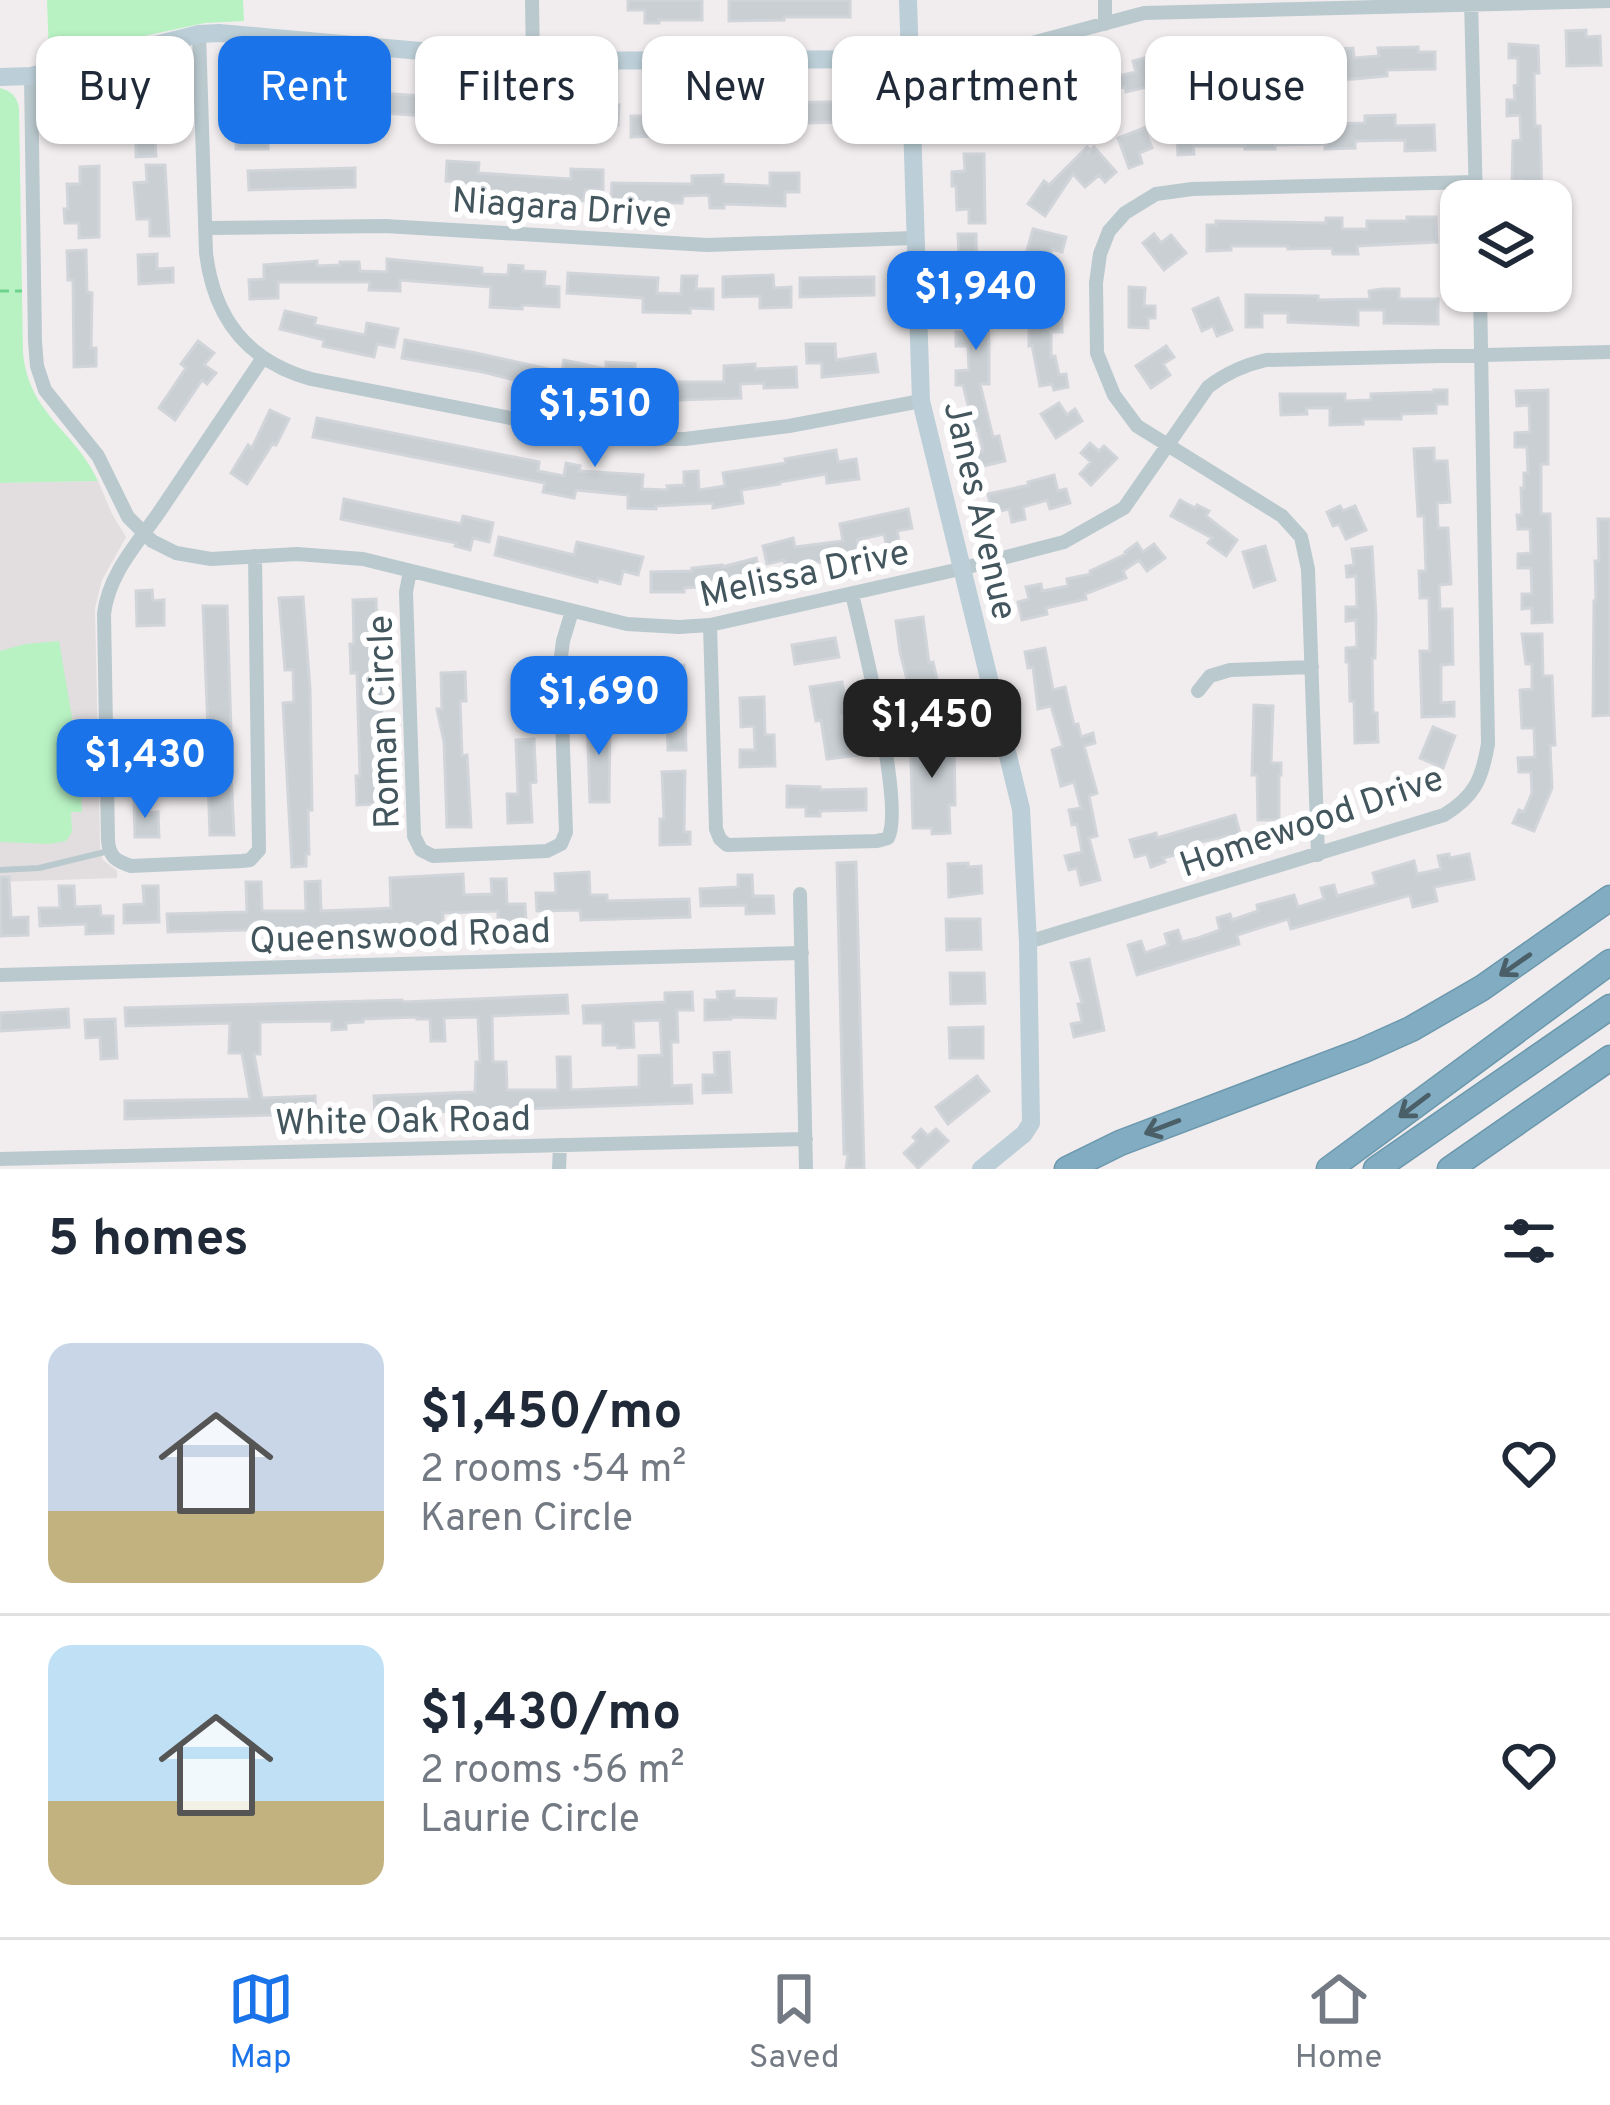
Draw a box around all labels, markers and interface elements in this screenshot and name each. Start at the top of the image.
chip: Buy [36,36,194,144]
chip: Rent [218,36,391,144]
chip: Filters [415,36,618,144]
chip: New [642,36,808,144]
chip: Apartment [832,36,1121,144]
chip: House [1145,36,1347,144]
street label: Niagara Drive [450,179,673,241]
map controls [1440,180,1572,312]
button: layers [1440,180,1572,312]
pin: $1,940 [878,251,1074,353]
text: $1,940 [914,265,1038,314]
pin: $1,510 [497,368,693,470]
text: $1,510 [538,382,652,431]
street label: Janes Avenue [931,397,1026,625]
street label: Melissa Drive [696,531,914,621]
street label: Roman Circle [359,614,413,830]
pin: $1,690 [501,656,697,758]
text: $1,690 [537,670,661,719]
pin: $1,450 [834,679,1030,781]
text: $1,450 [870,693,994,742]
pin: $1,430 [47,719,243,821]
text: $1,430 [84,733,206,782]
street label: Homewood Drive [1174,757,1450,890]
street label: Queenswood Road [249,910,552,966]
one-way arrow [1498,952,1532,977]
one-way arrow [1398,1092,1431,1118]
street label: White Oak Road [275,1098,532,1148]
one-way arrow [1144,1118,1181,1140]
icon: filters [1496,1208,1562,1274]
text: 5 homes [48,1209,249,1274]
text: $1,450/mo [420,1382,682,1447]
icon: home [144,1391,288,1535]
icon: heart [1496,1430,1562,1496]
text: 2 rooms · 54 m² [420,1447,686,1496]
text: Karen Circle [420,1496,633,1545]
text: $1,430/mo [420,1683,681,1748]
icon: home [144,1693,288,1837]
icon: heart [1496,1732,1562,1798]
text: 2 rooms · 56 m² [420,1748,685,1797]
text: Laurie Circle [420,1797,640,1846]
tab: Map [228,1966,294,2080]
tab: Saved [749,1966,840,2080]
tab: Home [1295,1966,1382,2080]

